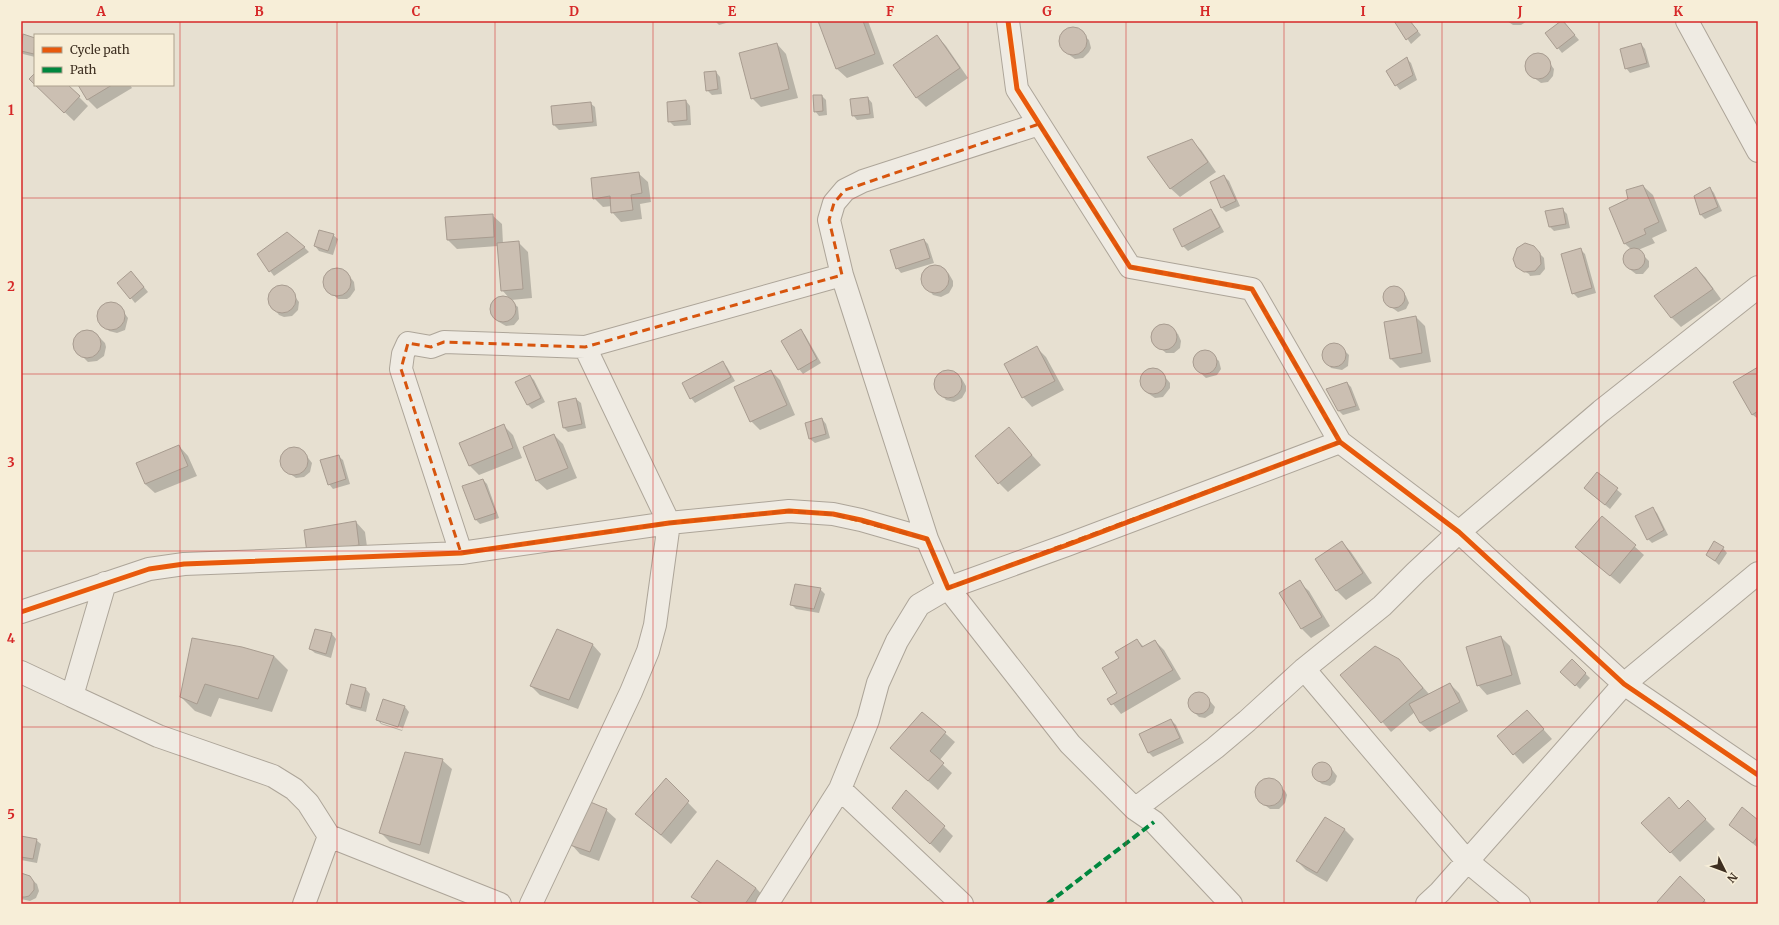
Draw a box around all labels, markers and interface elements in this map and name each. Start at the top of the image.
text: A [95,3,106,20]
text: B [254,3,264,20]
text: C [412,3,421,20]
text: D [569,3,579,20]
text: E [728,3,737,20]
text: F [886,3,894,20]
text: G [1042,3,1052,20]
text: H [1200,3,1211,20]
text: I [1360,3,1366,20]
text: J [1516,3,1523,20]
text: K [1673,3,1683,20]
legend [34,34,174,86]
text: Cycle path [70,42,130,57]
text: Path [70,62,96,77]
text: 1 [8,102,14,119]
text: 2 [7,278,15,295]
text: 3 [7,454,15,471]
text: 4 [7,630,16,647]
text: 5 [7,806,15,823]
north arrow [1705,851,1745,891]
text: N [1724,870,1741,886]

